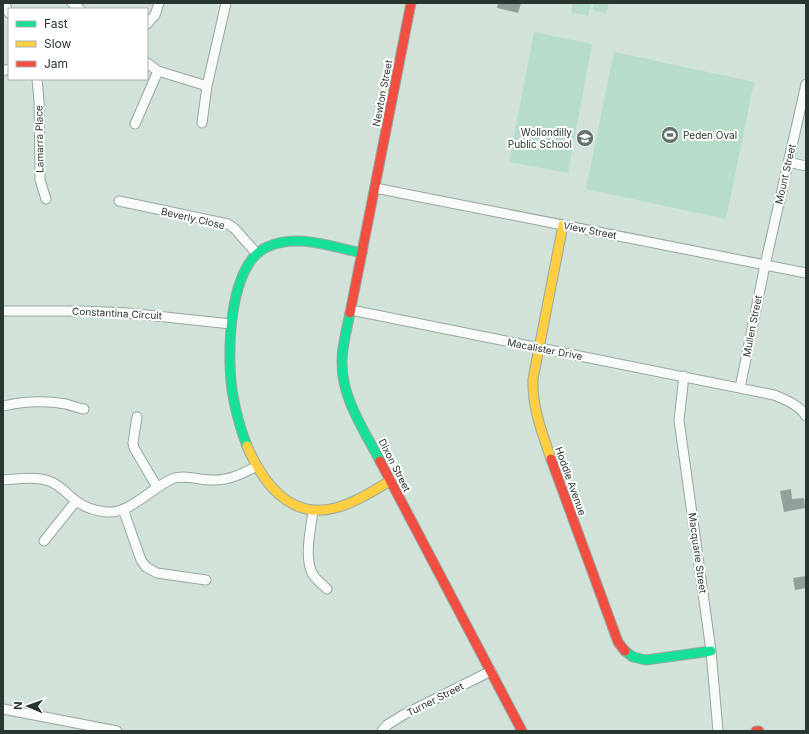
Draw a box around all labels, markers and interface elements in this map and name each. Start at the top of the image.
legend [8,8,148,80]
text: Fast [44,16,68,31]
text: Slow [44,36,72,51]
text: Jam [44,56,68,71]
street label: Newton Street [370,58,394,127]
street label: Lamarra Place [32,105,46,173]
sports icon: Peden Oval [660,125,680,145]
place label: Wollondilly Public School [508,126,572,150]
school or university icon: Wollondilly Public School [575,128,595,148]
place label: Peden Oval [683,129,737,141]
street label: Mount Street [772,142,798,205]
street label: Beverly Close [160,205,226,231]
street label: View Street [562,219,618,241]
street label: Mullen Street [740,293,764,358]
street label: Constantina Circuit [72,305,163,321]
street label: Macalister Drive [506,336,584,362]
street label: Dixon Street [377,437,414,494]
street label: Hoddle Avenue [553,445,589,517]
street label: Macquarie Street [686,512,710,595]
street label: Turner Street [405,679,466,718]
north arrow [8,686,48,726]
text: N [11,701,25,710]

